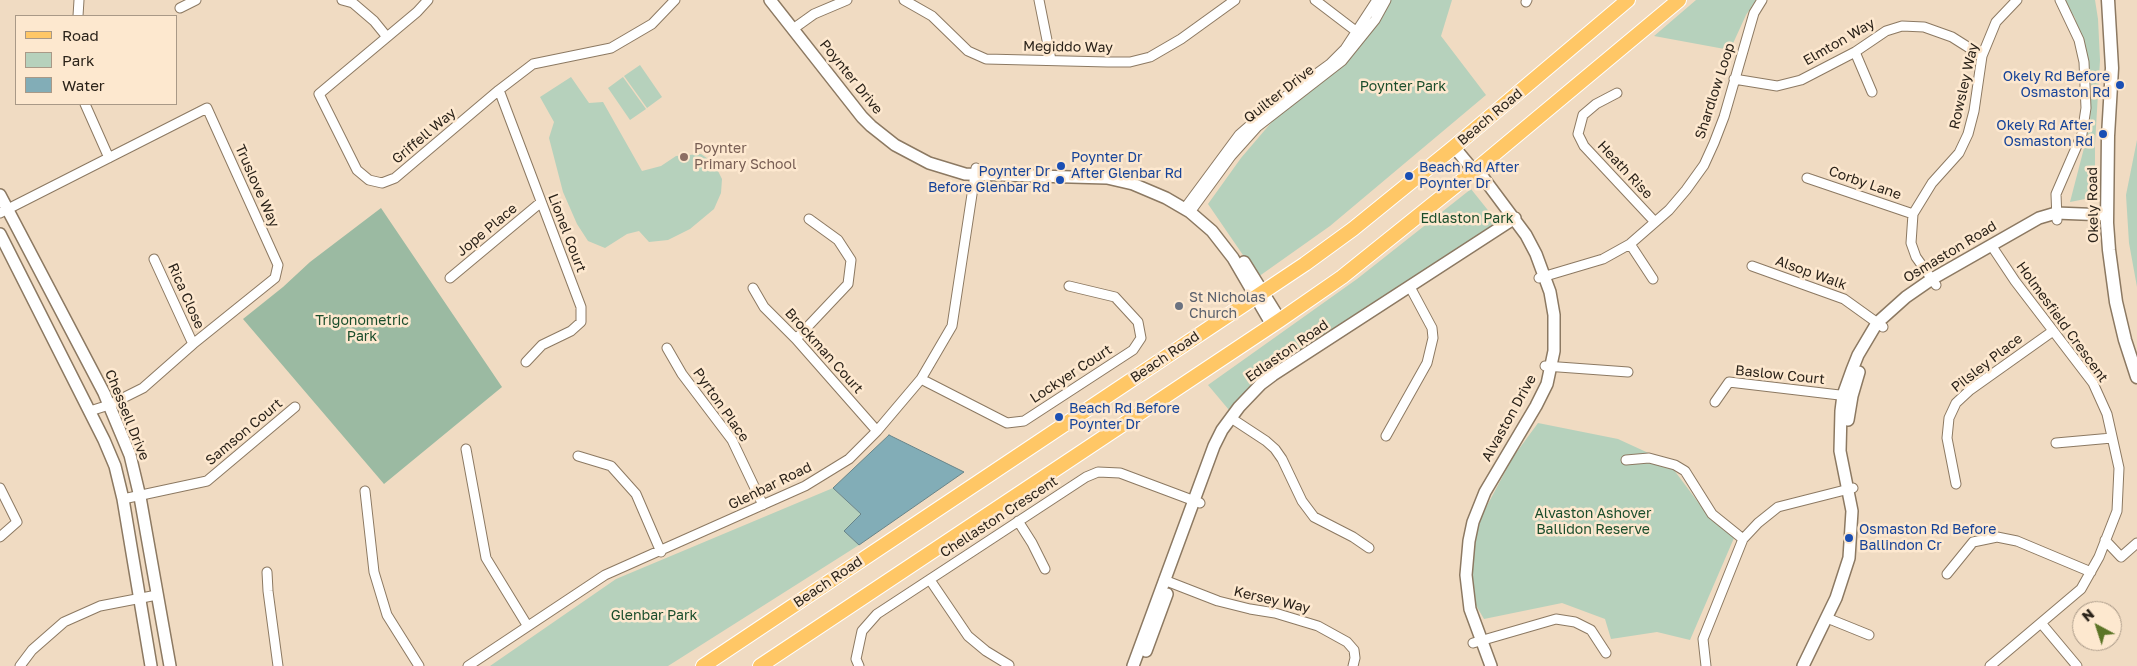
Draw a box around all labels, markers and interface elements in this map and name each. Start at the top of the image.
legend [15,15,178,105]
street label: Elmton Way [1800,15,1878,69]
text: Road [62,26,99,44]
street label: Poynter Drive [816,36,886,118]
street label: Megiddo Way [1023,38,1113,56]
street label: Shardlow Loop [1692,41,1738,141]
street label: Rowsley Way [1946,41,1982,131]
text: Park [62,51,94,69]
street label: Quilter Drive [1241,61,1317,127]
place label: Okely Rd Before Osmaston Rd [2003,69,2110,102]
text: Water [62,76,105,94]
park label: Poynter Park [1360,79,1446,95]
marker: Okely Rd Before Osmaston Rd [2114,79,2126,91]
street label: Beach Road [1454,85,1526,149]
street label: Griffell Way [389,104,459,168]
place label: Okely Rd After Osmaston Rd [1996,118,2093,150]
marker: Okely Rd After Osmaston Rd [2097,128,2109,140]
street label: Heath Rise [1594,138,1656,202]
place label: Poynter Primary School [694,141,796,174]
street label: Truslove Way [231,142,283,230]
place label: Poynter Dr After Glenbar Rd [1071,150,1182,182]
marker: Poynter Primary School [678,151,690,163]
marker: Poynter Dr After Glenbar Rd [1055,160,1067,172]
place label: Beach Rd After Poynter Dr [1419,160,1519,192]
street label: Corby Lane [1826,163,1904,203]
place label: Poynter Dr Before Glenbar Rd [928,164,1050,196]
street label: Okely Road [2084,167,2102,243]
marker: Beach Rd After Poynter Dr [1403,170,1415,182]
marker: Poynter Dr Before Glenbar Rd [1054,174,1066,186]
street label: Lionel Court [544,191,590,275]
street label: Jope Place [453,200,521,260]
park label: Edlaston Park [1420,211,1514,227]
street label: Osmaston Road [1900,218,2000,286]
street label: Alsop Walk [1773,252,1849,294]
street label: Holmesfield Crescent [2013,258,2111,386]
street label: Rica Close [164,261,208,331]
place label: St Nicholas Church [1189,290,1266,322]
marker: St Nicholas Church [1173,300,1185,312]
street label: Brockman Court [781,305,867,397]
park label: Trigonometric Park [315,313,409,346]
street label: Edlaston Road [1242,316,1332,386]
street label: Beach Road [1127,328,1203,386]
street label: Pilsley Place [1948,330,2026,396]
street label: Lockyer Court [1027,341,1115,407]
street label: Baslow Court [1734,362,1826,388]
street label: Pyrton Place [689,365,753,445]
street label: Chessell Drive [101,367,153,463]
street label: Alvaston Drive [1478,372,1540,464]
street label: Samson Court [202,395,286,469]
place label: Beach Rd Before Poynter Dr [1069,401,1180,434]
marker: Beach Rd Before Poynter Dr [1053,411,1065,423]
street label: Glenbar Road [726,459,814,513]
street label: Chellaston Crescent [937,473,1061,561]
park label: Alvaston Ashover Ballidon Reserve [1535,506,1651,538]
place label: Osmaston Rd Before Ballindon Cr [1859,522,1996,554]
marker: Osmaston Rd Before Ballindon Cr [1843,532,1855,544]
street label: Beach Road [790,553,866,611]
street label: Kersey Way [1232,583,1312,617]
north arrow [2072,601,2122,651]
text: N [2078,605,2097,625]
park label: Glenbar Park [611,608,697,624]

